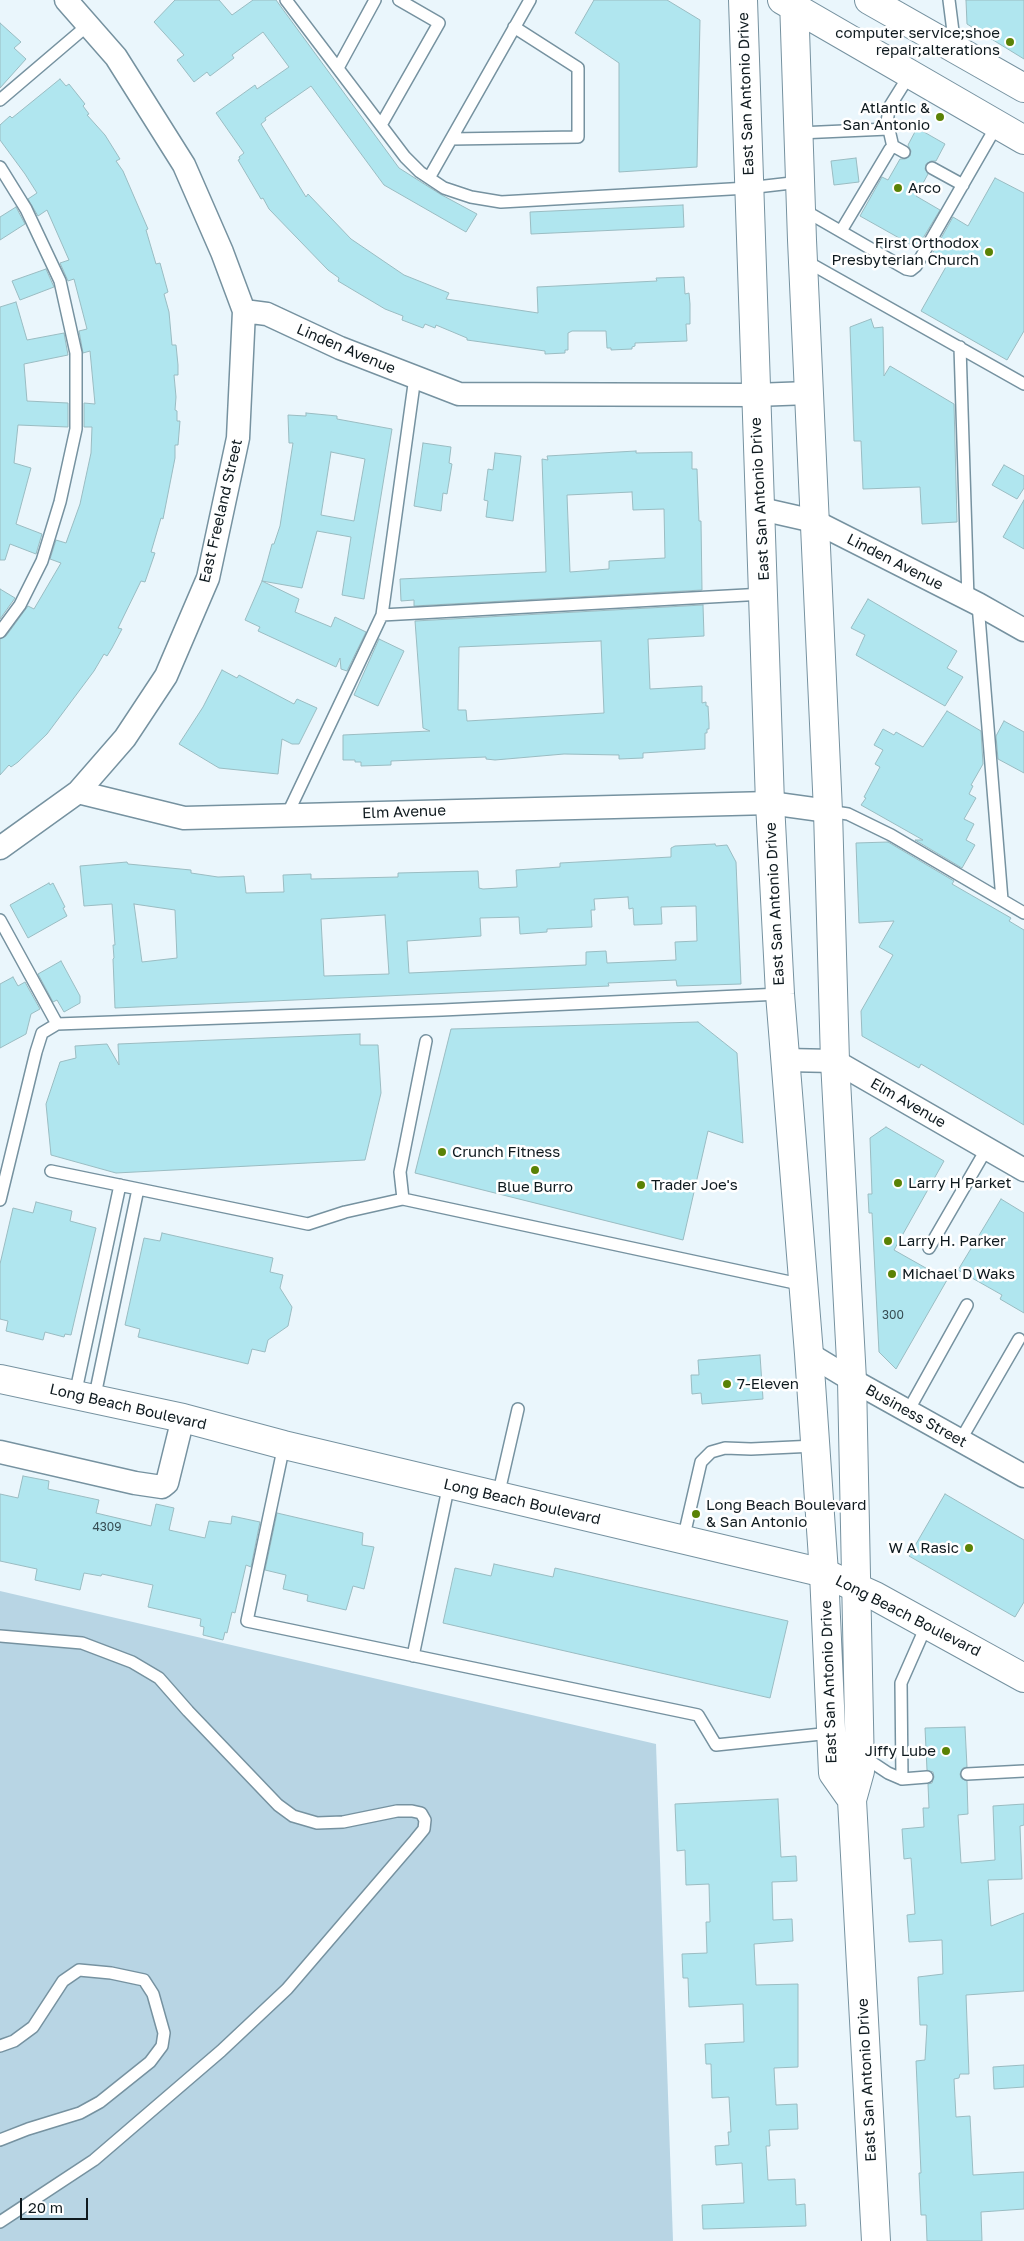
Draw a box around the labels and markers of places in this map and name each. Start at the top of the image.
place label: computer service;shoe repair;alterations [835,24,1000,59]
marker: computer service;shoe repair;alterations [1004,36,1016,48]
place label: Atlantic & San Antonio [843,99,930,134]
marker: Atlantic & San Antonio [934,111,946,123]
place label: Arco [908,179,941,197]
marker: Arco [892,182,904,194]
place label: First Orthodox Presbyterian Church [831,234,979,269]
marker: First Orthodox Presbyterian Church [983,246,995,258]
place label: Crunch Fitness [452,1143,560,1161]
marker: Crunch Fitness [436,1146,448,1158]
marker: Blue Burro [529,1164,541,1176]
place label: Larry H Parket [908,1174,1011,1192]
place label: Trader Joe's [651,1176,738,1194]
marker: Larry H Parket [892,1177,904,1189]
place label: Blue Burro [497,1178,573,1196]
marker: Trader Joe's [635,1179,647,1191]
place label: Larry H. Parker [898,1232,1006,1250]
marker: Larry H. Parker [882,1235,894,1247]
place label: Michael D Waks [902,1265,1015,1283]
marker: Michael D Waks [886,1268,898,1280]
place label: 7-Eleven [737,1375,799,1393]
marker: 7-Eleven [721,1378,733,1390]
place label: Long Beach Boulevard & San Antonio [706,1496,866,1531]
marker: Long Beach Boulevard & San Antonio [690,1508,702,1520]
place label: W A Rasic [888,1539,959,1557]
marker: W A Rasic [963,1542,975,1554]
place label: Jiffy Lube [865,1742,936,1760]
marker: Jiffy Lube [940,1745,952,1757]

